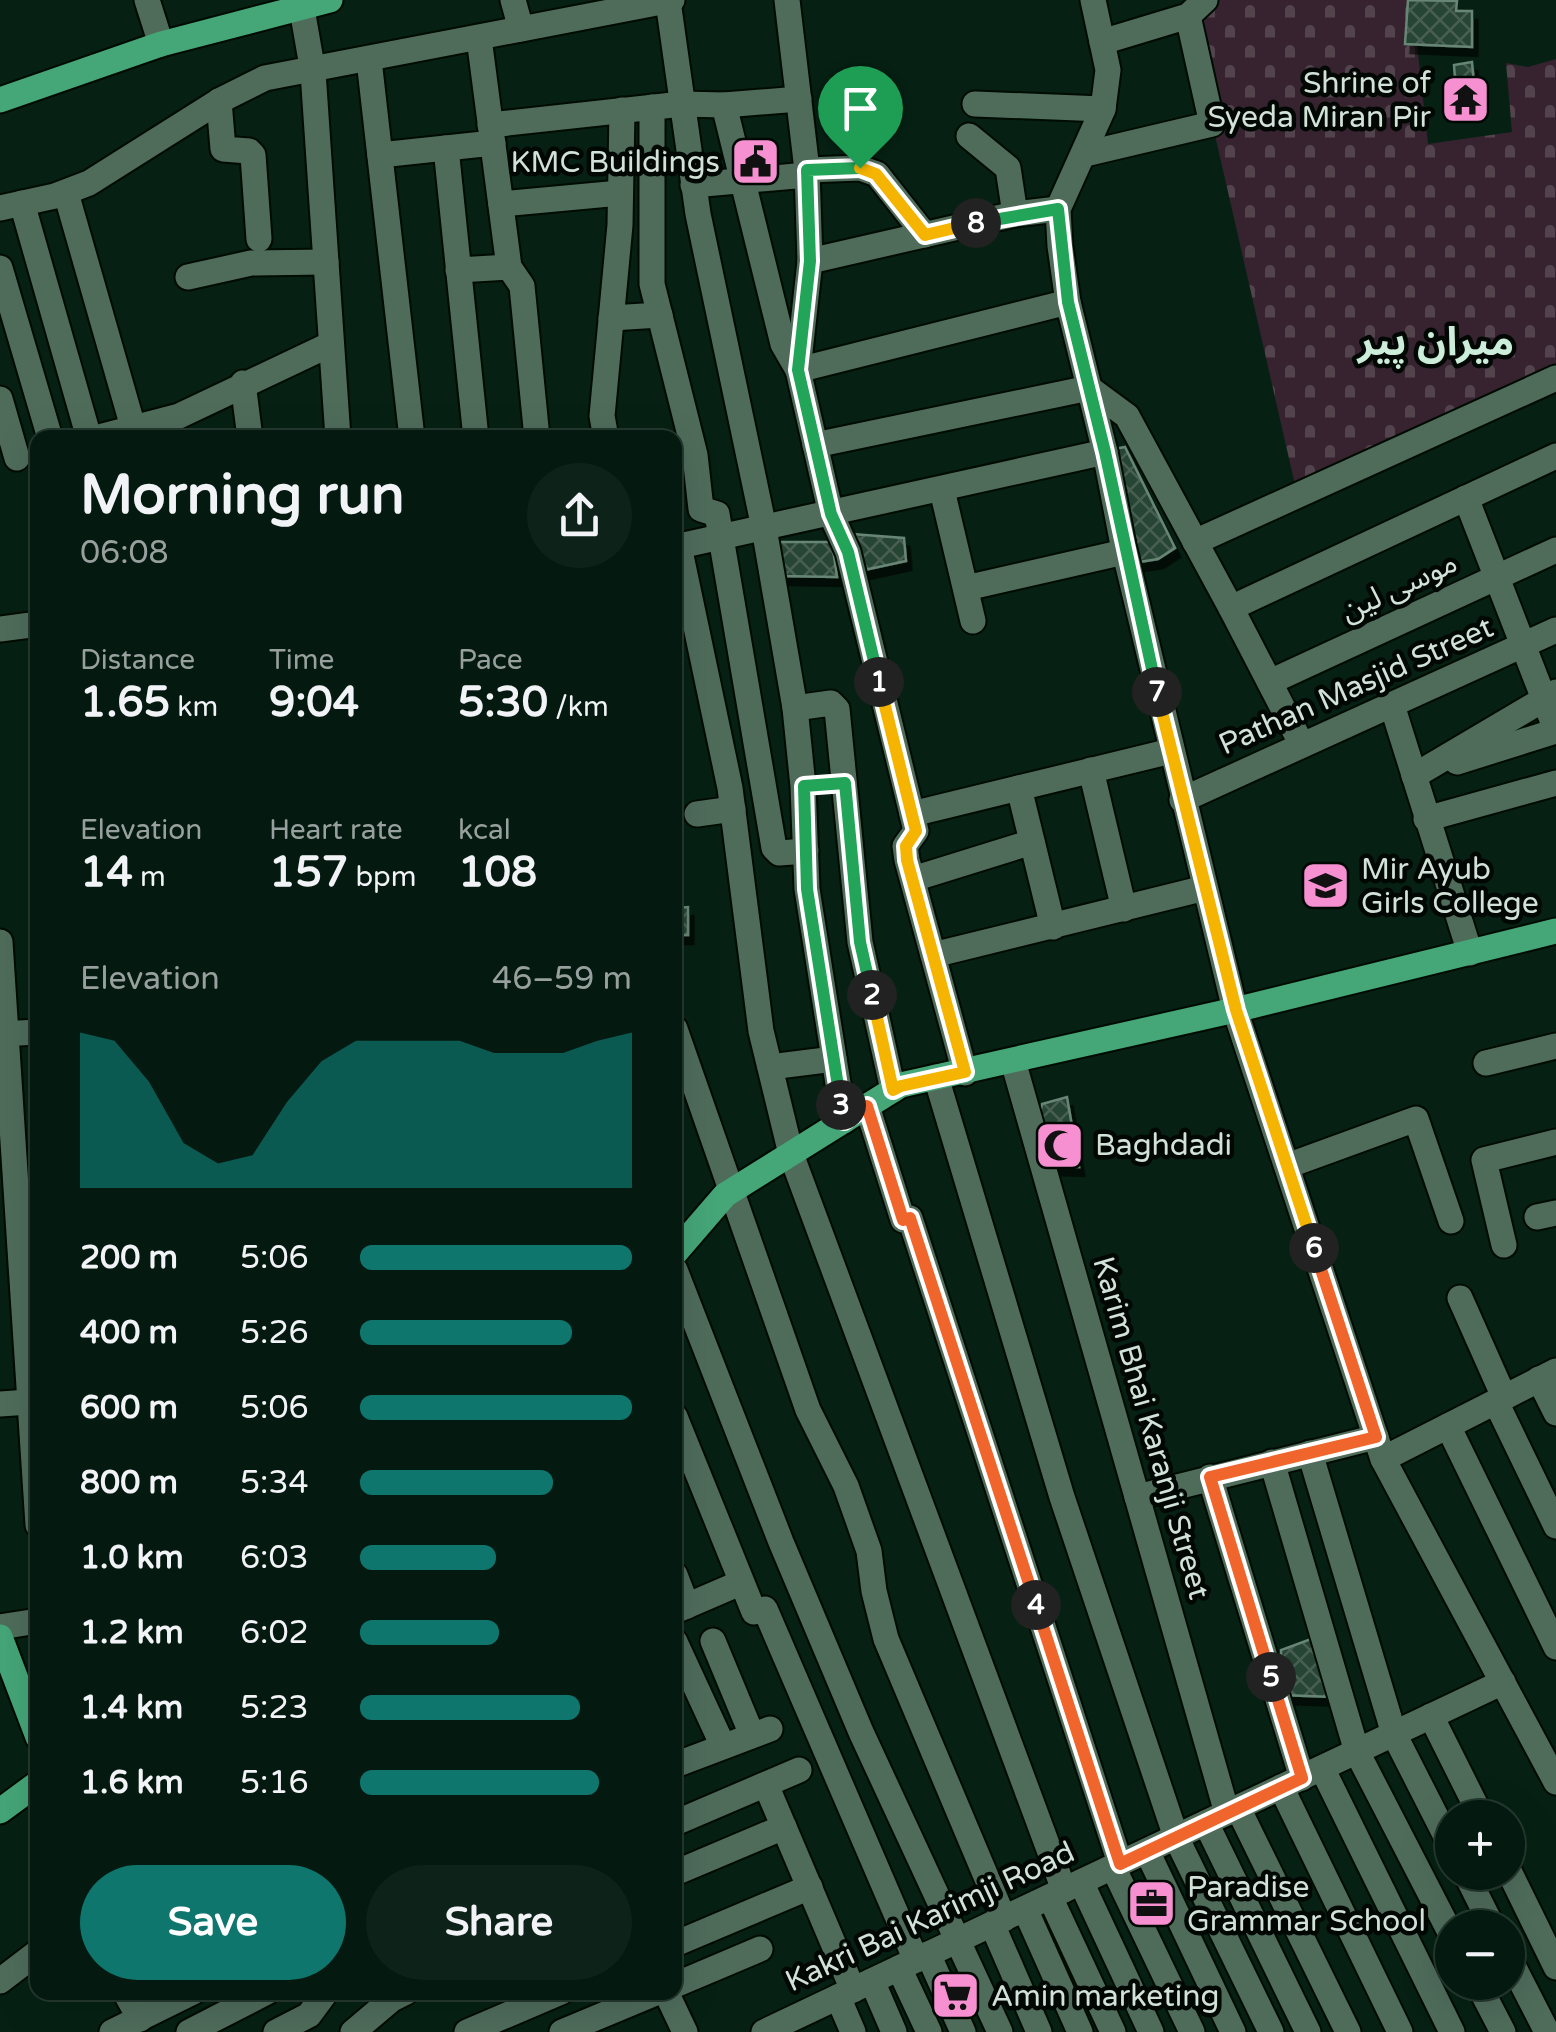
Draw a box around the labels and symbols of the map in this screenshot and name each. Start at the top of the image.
place label: Shrine of Syeda Miran Pir [1208,65,1432,136]
pin [818,66,903,169]
temple icon: Shrine of Syeda Miran Pir [1440,74,1492,126]
public building icon: KMC Buildings [729,136,781,188]
place label: KMC Buildings [510,144,720,181]
pin: 8 [951,198,1001,248]
district label: میران پیر [1356,318,1514,369]
street label: موسی لین [1335,544,1463,630]
street label: Pathan Masjid Street [1213,609,1499,763]
pin: 1 [854,657,904,707]
pin: 7 [1132,667,1182,717]
place label: Mir Ayub Girls College [1361,851,1539,922]
school or university icon: Mir Ayub Girls College [1300,860,1352,912]
pin: 2 [847,970,897,1020]
pin: 3 [816,1080,866,1130]
mosque icon: Baghdadi [1034,1119,1086,1171]
place label: Baghdadi [1095,1127,1232,1164]
pin: 6 [1289,1223,1339,1273]
street label: Karim Bhai Karanji Street [1084,1253,1218,1603]
pin: 4 [1011,1580,1061,1630]
pin: 5 [1246,1652,1296,1702]
street label: Kakri Bai Karimji Road [780,1834,1080,2000]
place label: Paradise Grammar School [1187,1869,1426,1940]
office icon: Paradise Grammar School [1126,1878,1178,1930]
supermarket icon: Amin marketing [930,1970,982,2022]
place label: Amin marketing [991,1978,1219,2015]

